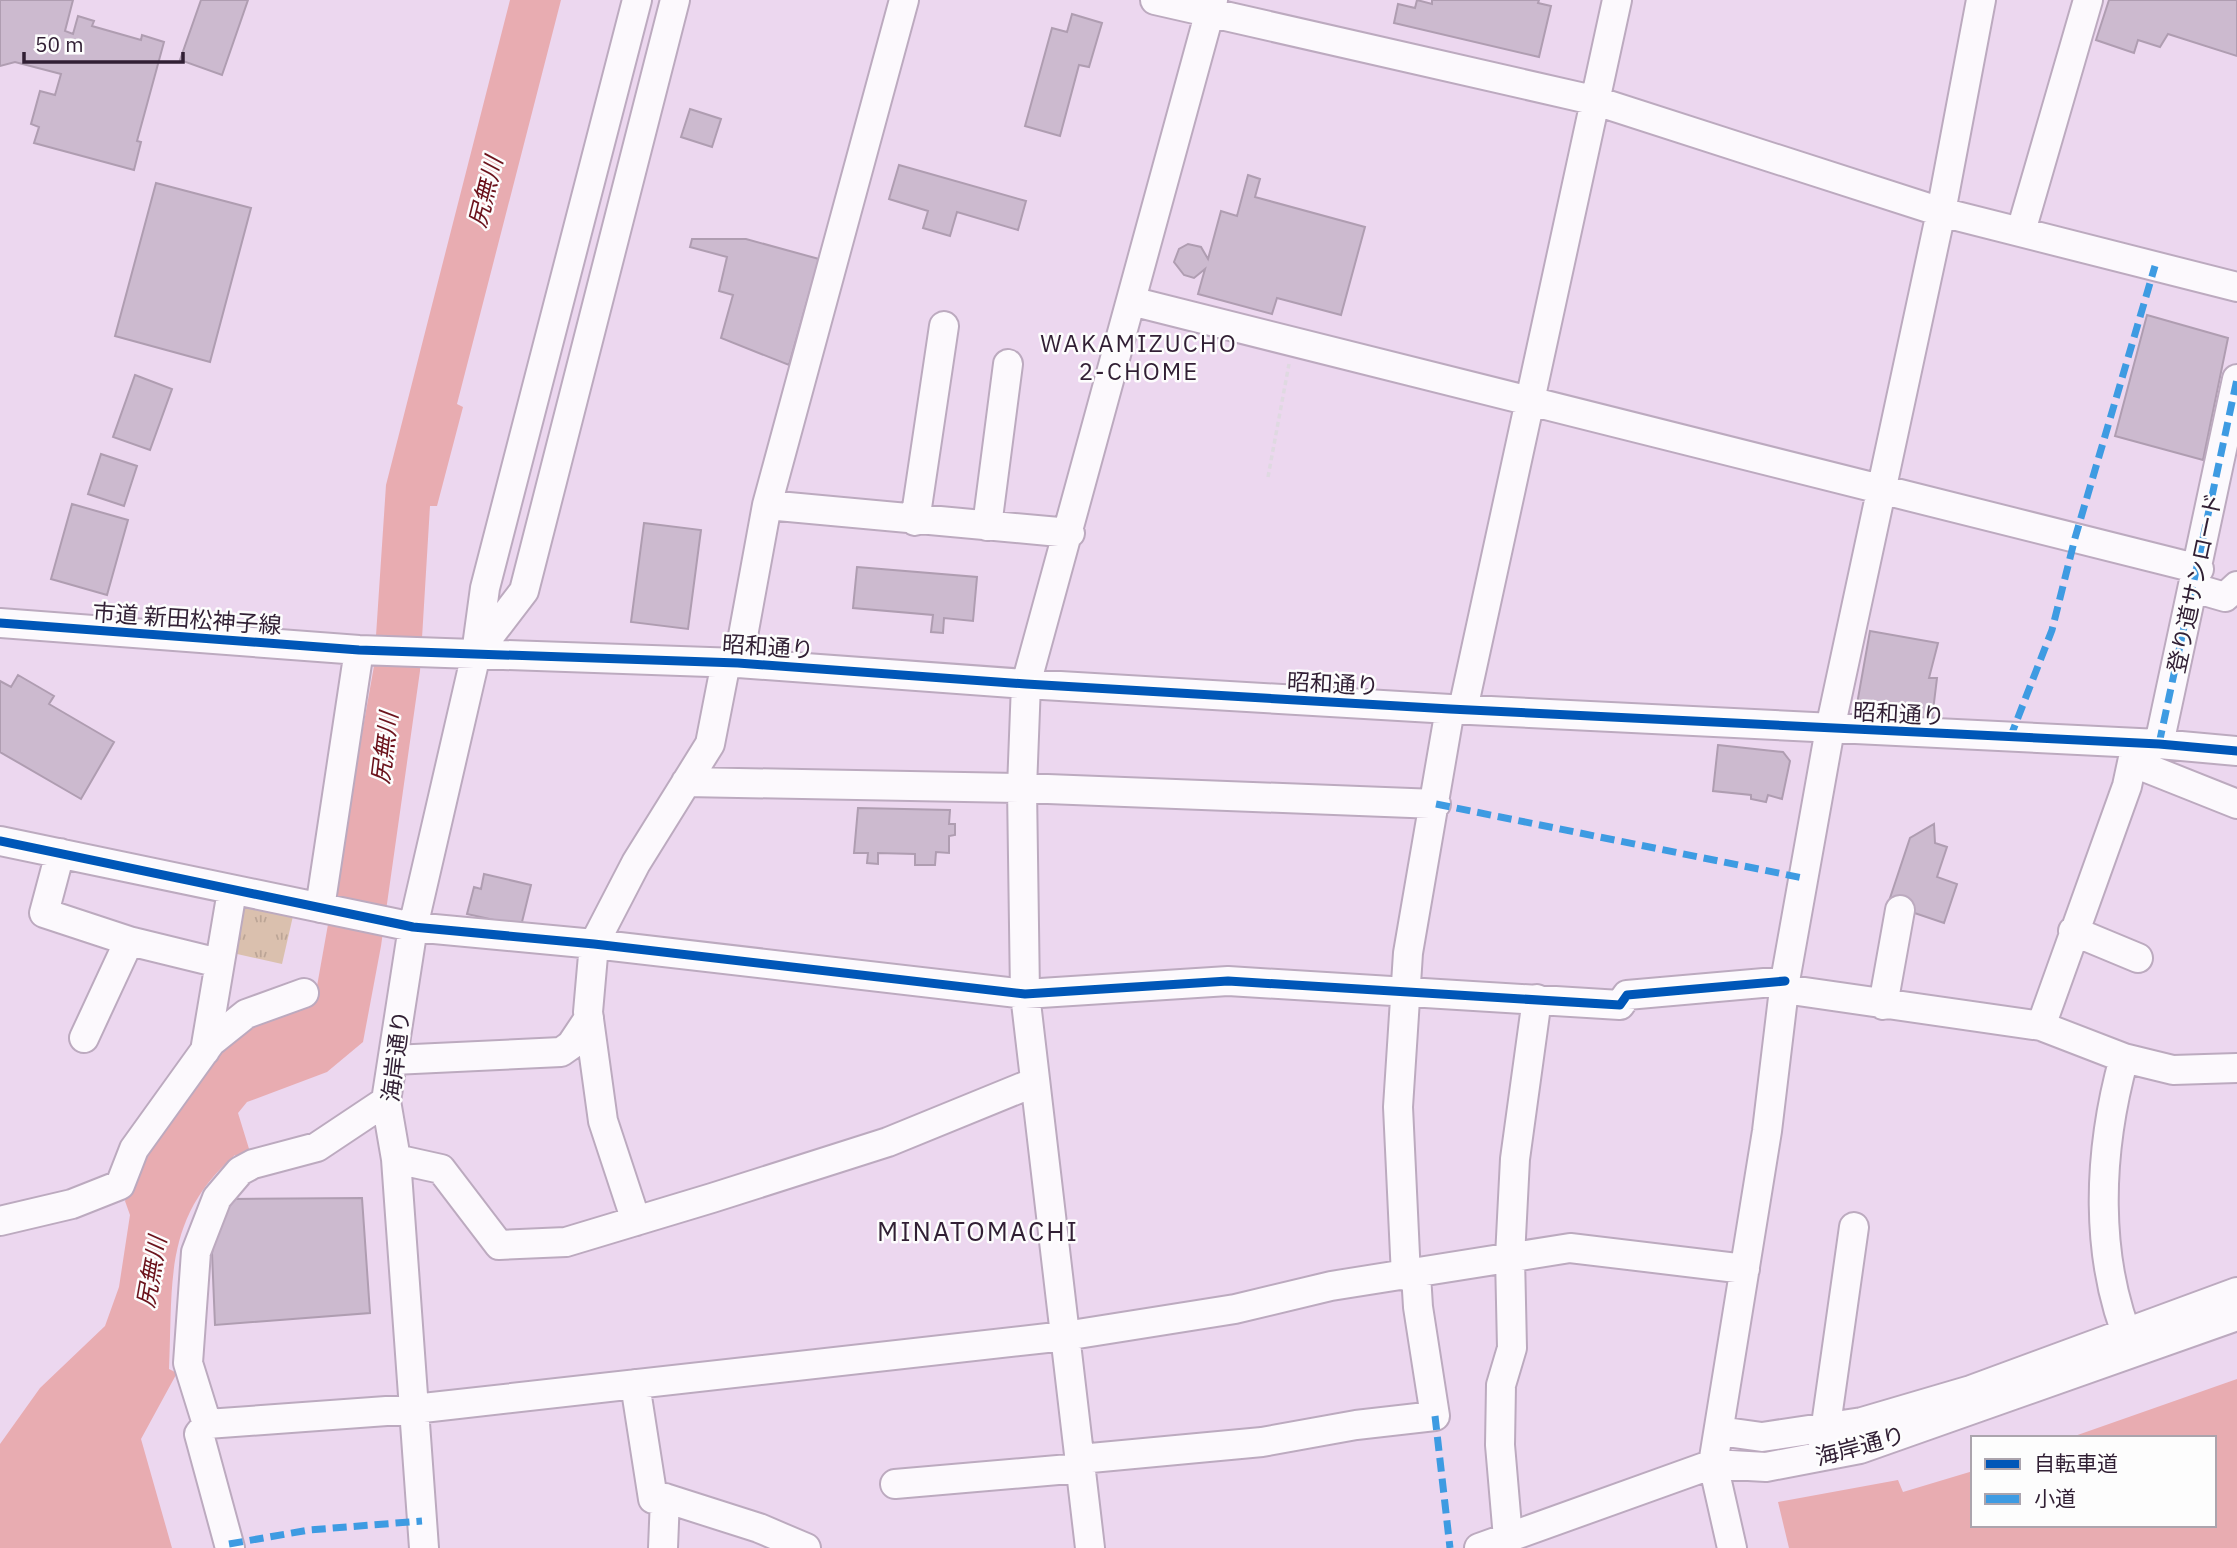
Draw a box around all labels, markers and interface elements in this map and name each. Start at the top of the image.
scale bar [24,21,184,65]
text: 50 m [35,30,84,58]
water label: 尻無川 [461,150,510,231]
district label: WAKAMIZUCHO 2-CHOME [1040,327,1238,387]
street label: 登り道サンロード [2160,490,2228,676]
street label: 市道 新田松神子線 [91,596,283,640]
street label: 昭和通り [721,628,815,664]
street label: 昭和通り [1286,666,1380,700]
street label: 昭和通り [1852,696,1946,730]
water label: 尻無川 [364,707,405,786]
street label: 海岸通り [375,1009,415,1103]
district label: MINATOMACHI [877,1214,1079,1248]
water label: 尻無川 [129,1231,174,1310]
street label: 海岸通り [1812,1419,1908,1471]
legend [1971,1436,2216,1527]
text: 自転車道 [2034,1449,2118,1477]
text: 小道 [2034,1484,2076,1512]

